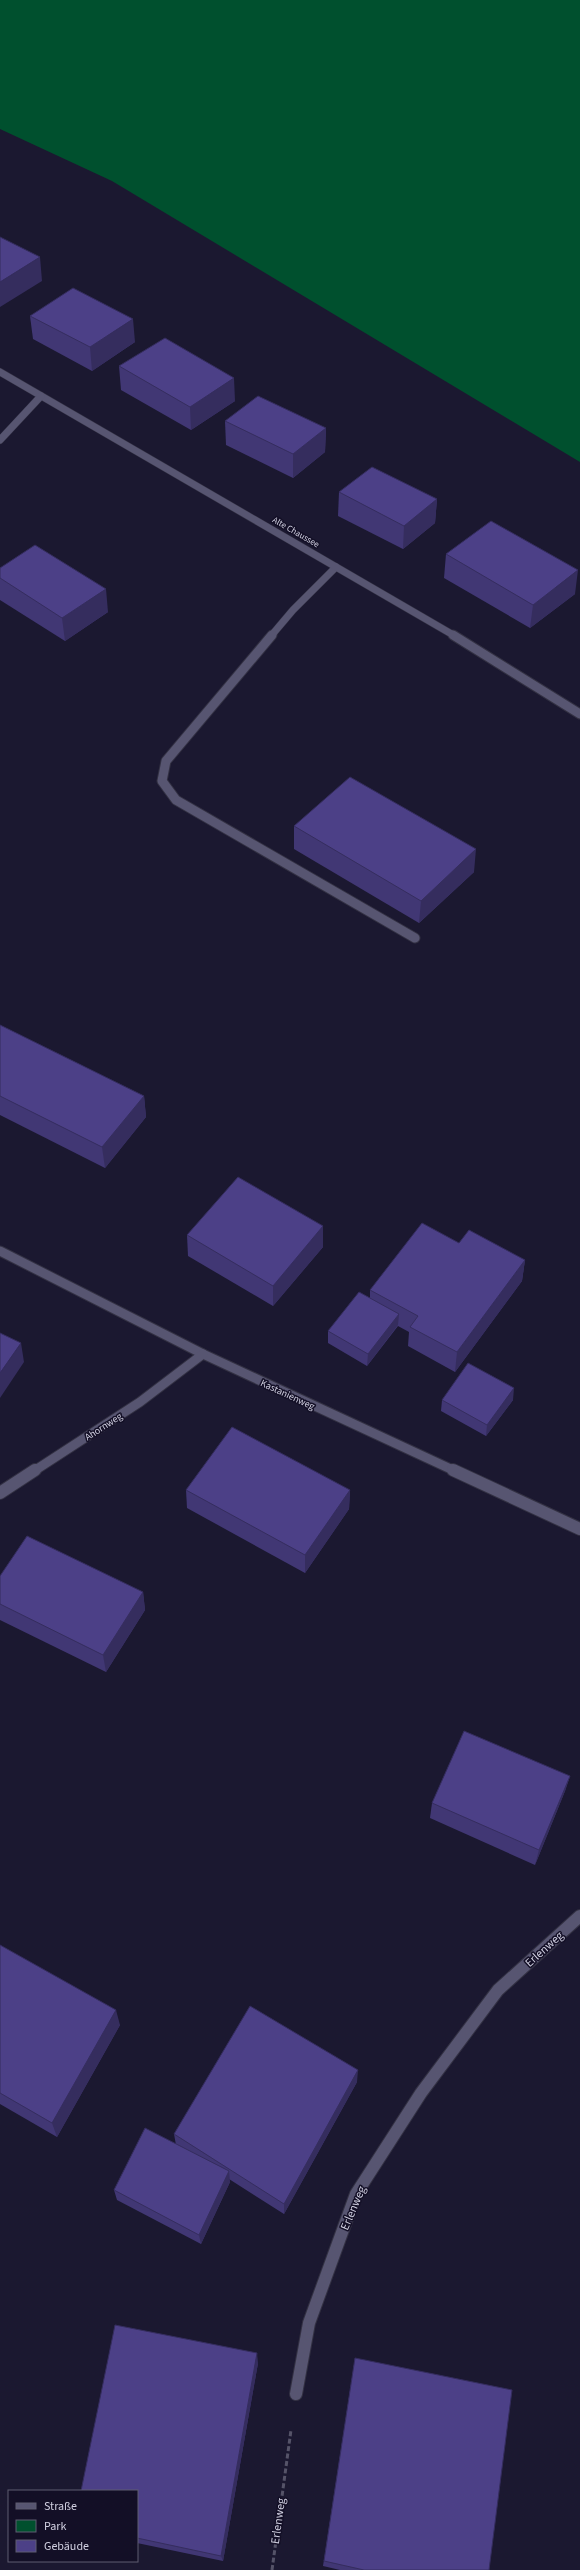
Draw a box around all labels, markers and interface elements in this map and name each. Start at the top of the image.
street label: Alte Chaussee [270,514,322,551]
street label: Kastanienweg [258,1376,317,1414]
street label: Ahornweg [82,1409,125,1444]
street label: Erlenweg [521,1927,567,1971]
street label: Erlenweg [337,2183,370,2233]
legend [8,2490,138,2562]
street label: Erlenweg [267,2497,290,2545]
text: Straße [44,2498,77,2515]
text: Park [44,2518,66,2535]
text: Gebäude [44,2538,89,2555]

